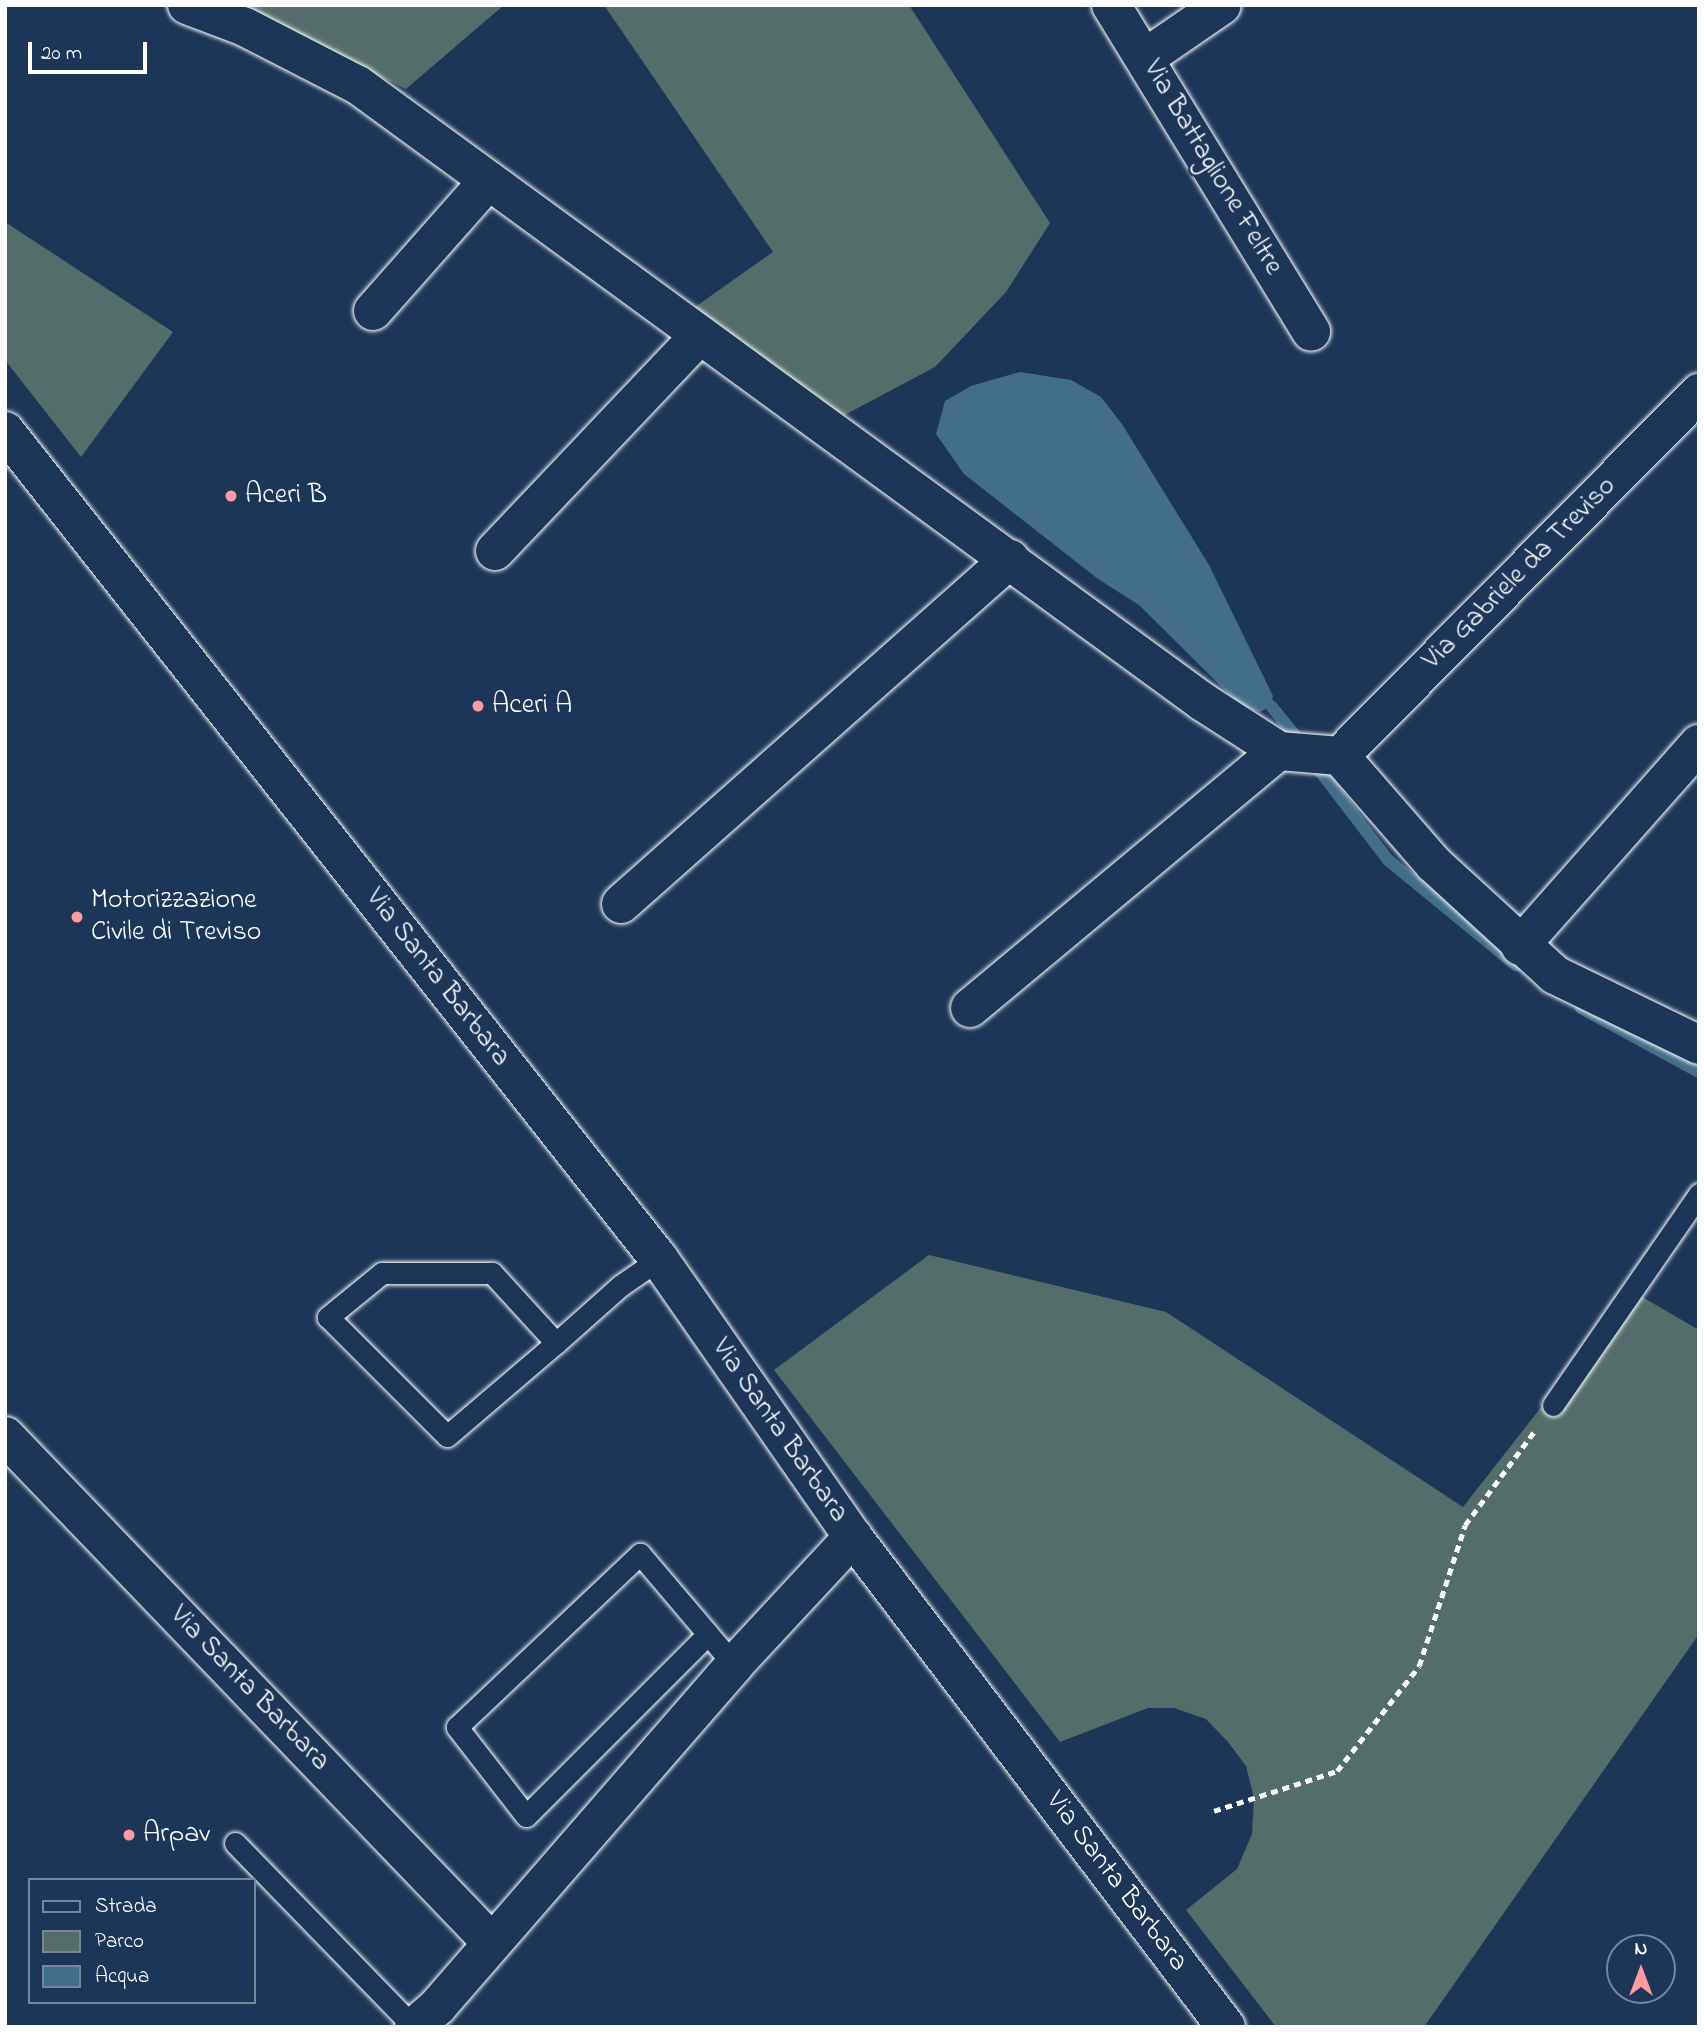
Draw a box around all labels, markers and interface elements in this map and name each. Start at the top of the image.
scale bar [32,28,150,72]
text: 20 m [41,39,82,69]
street label: Via Battaglione Feltre [1135,54,1289,282]
street label: Via Gabriele da Treviso [1416,470,1624,678]
place label: Aceri B [245,479,327,513]
marker: Aceri B [223,488,239,504]
place label: Aceri A [492,689,572,723]
marker: Aceri A [470,698,486,714]
street label: Via Santa Barbara [357,882,517,1074]
place label: Motorizzazione Civile di Treviso [91,884,261,950]
marker: Motorizzazione Civile di Treviso [69,909,85,925]
street label: Via Santa Barbara [703,1333,855,1529]
street label: Via Santa Barbara [162,1599,336,1779]
street label: Via Santa Barbara [1037,1785,1195,1979]
place label: Arpav [143,1818,210,1852]
marker: Arpav [121,1827,137,1843]
legend [28,1878,256,2004]
text: Strada [95,1892,157,1922]
text: Parco [95,1927,144,1957]
north arrow [1606,1934,1676,2004]
text: N [1635,1936,1647,1963]
text: Acqua [95,1962,149,1992]

